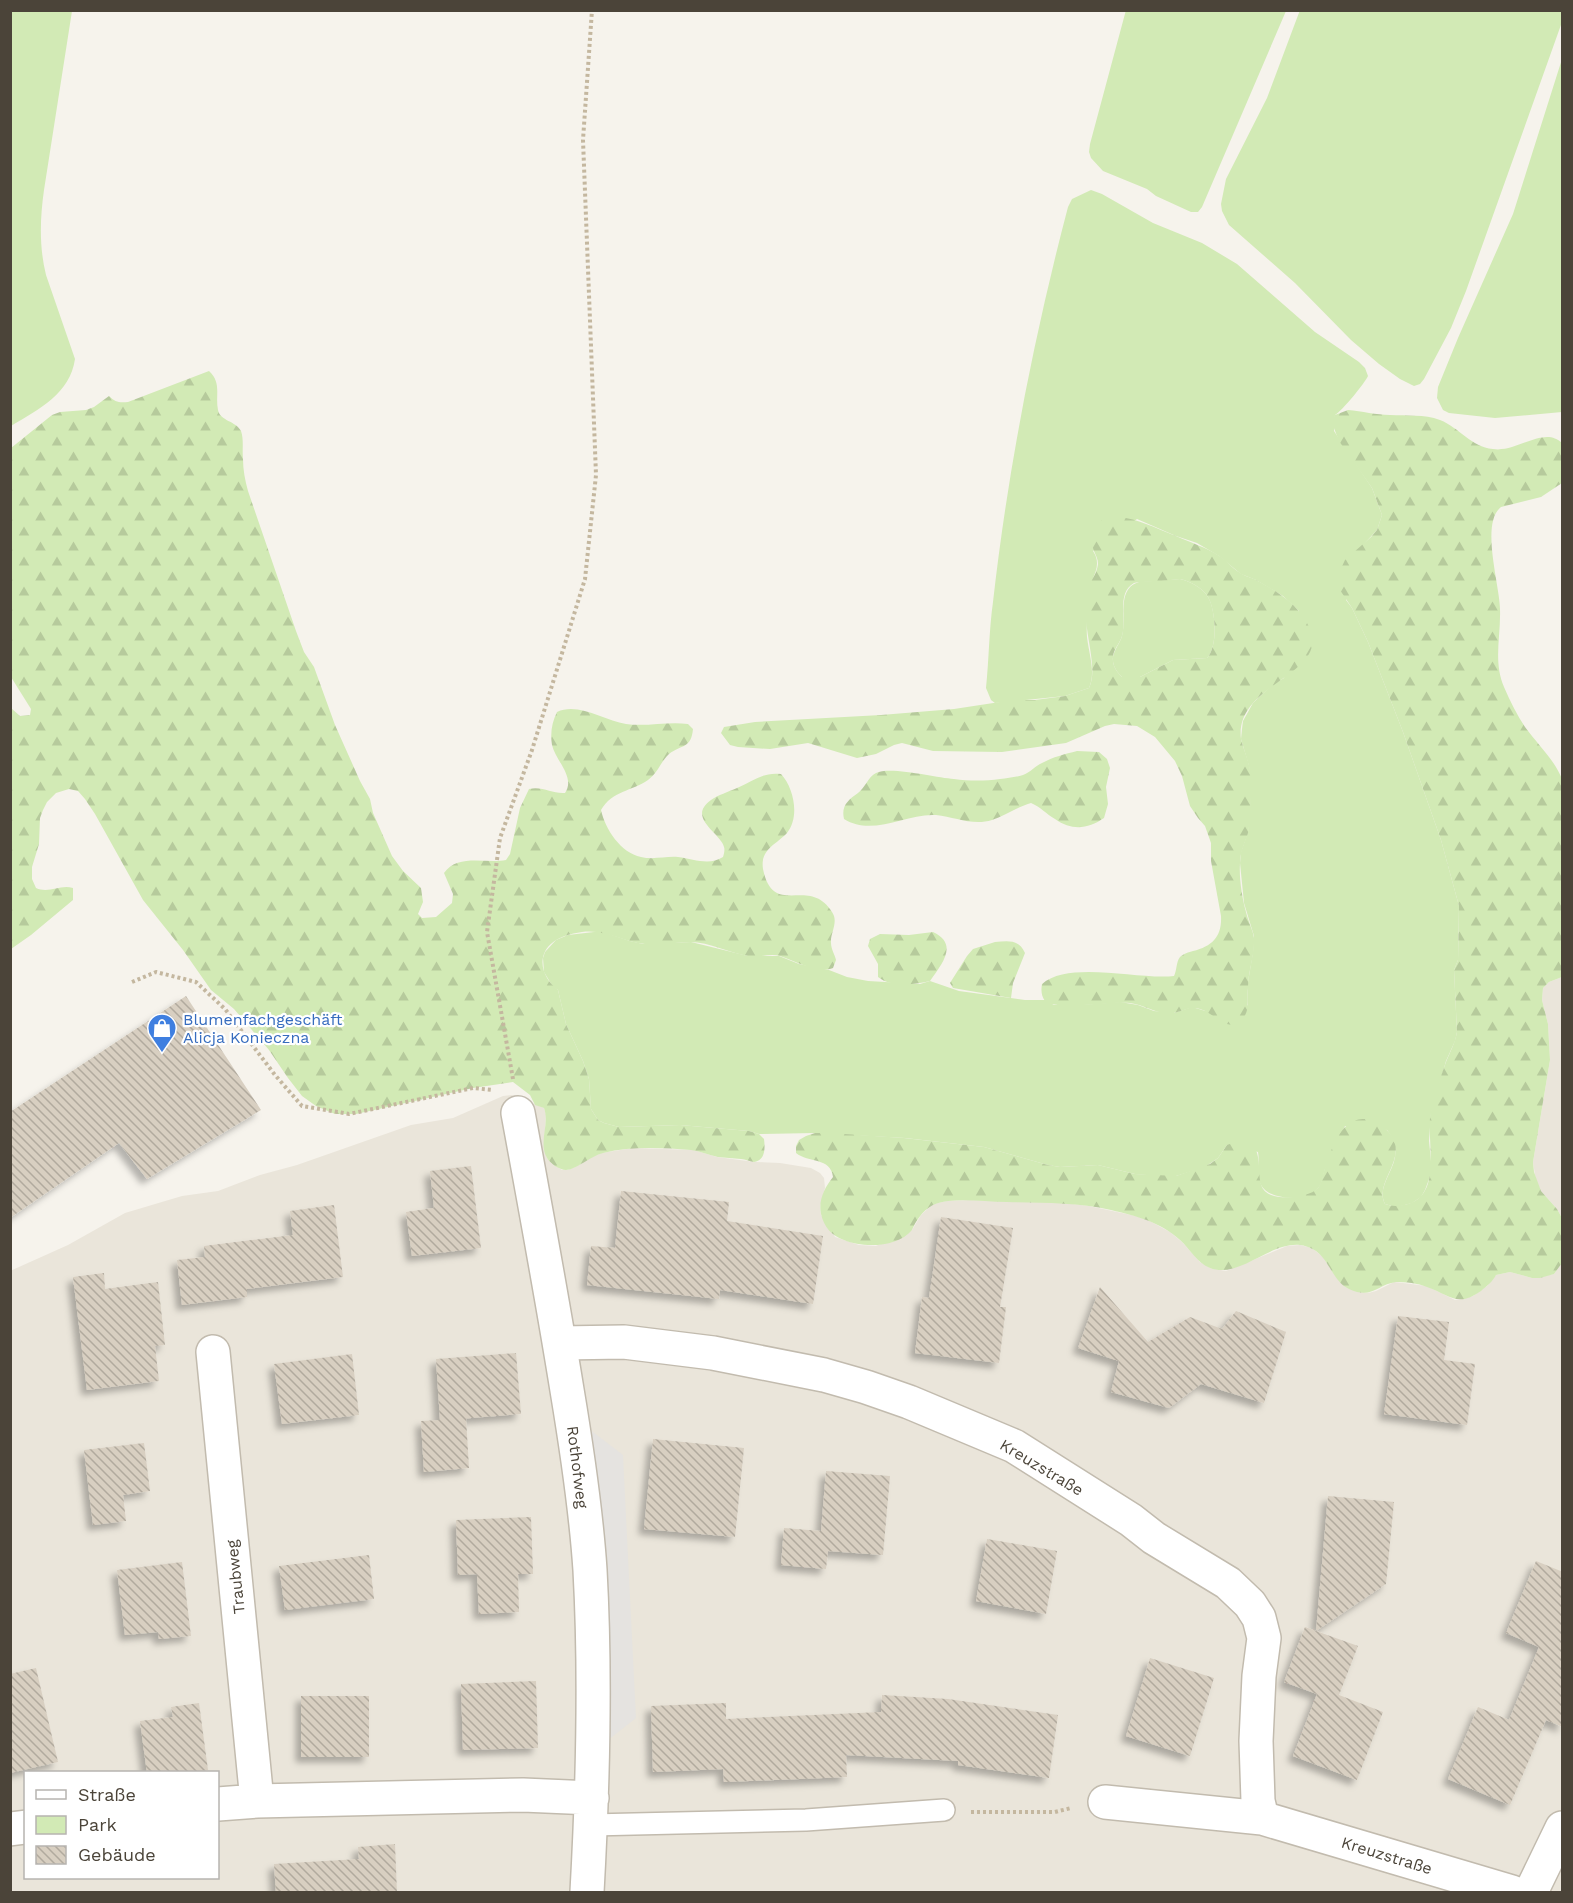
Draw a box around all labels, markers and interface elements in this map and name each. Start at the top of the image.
place label: Blumenfachgeschäft Alicja Konieczna [183,1010,343,1047]
shop icon: Blumenfachgeschäft Alicja Konieczna [146,1012,178,1054]
street label: Rothofweg [563,1425,592,1510]
street label: Kreuzstraße [997,1435,1087,1500]
street label: Traubweg [222,1538,249,1615]
legend [24,1771,219,1879]
text: Straße [78,1784,136,1805]
text: Park [78,1814,117,1835]
street label: Kreuzstraße [1339,1833,1435,1878]
text: Gebäude [78,1844,156,1865]

